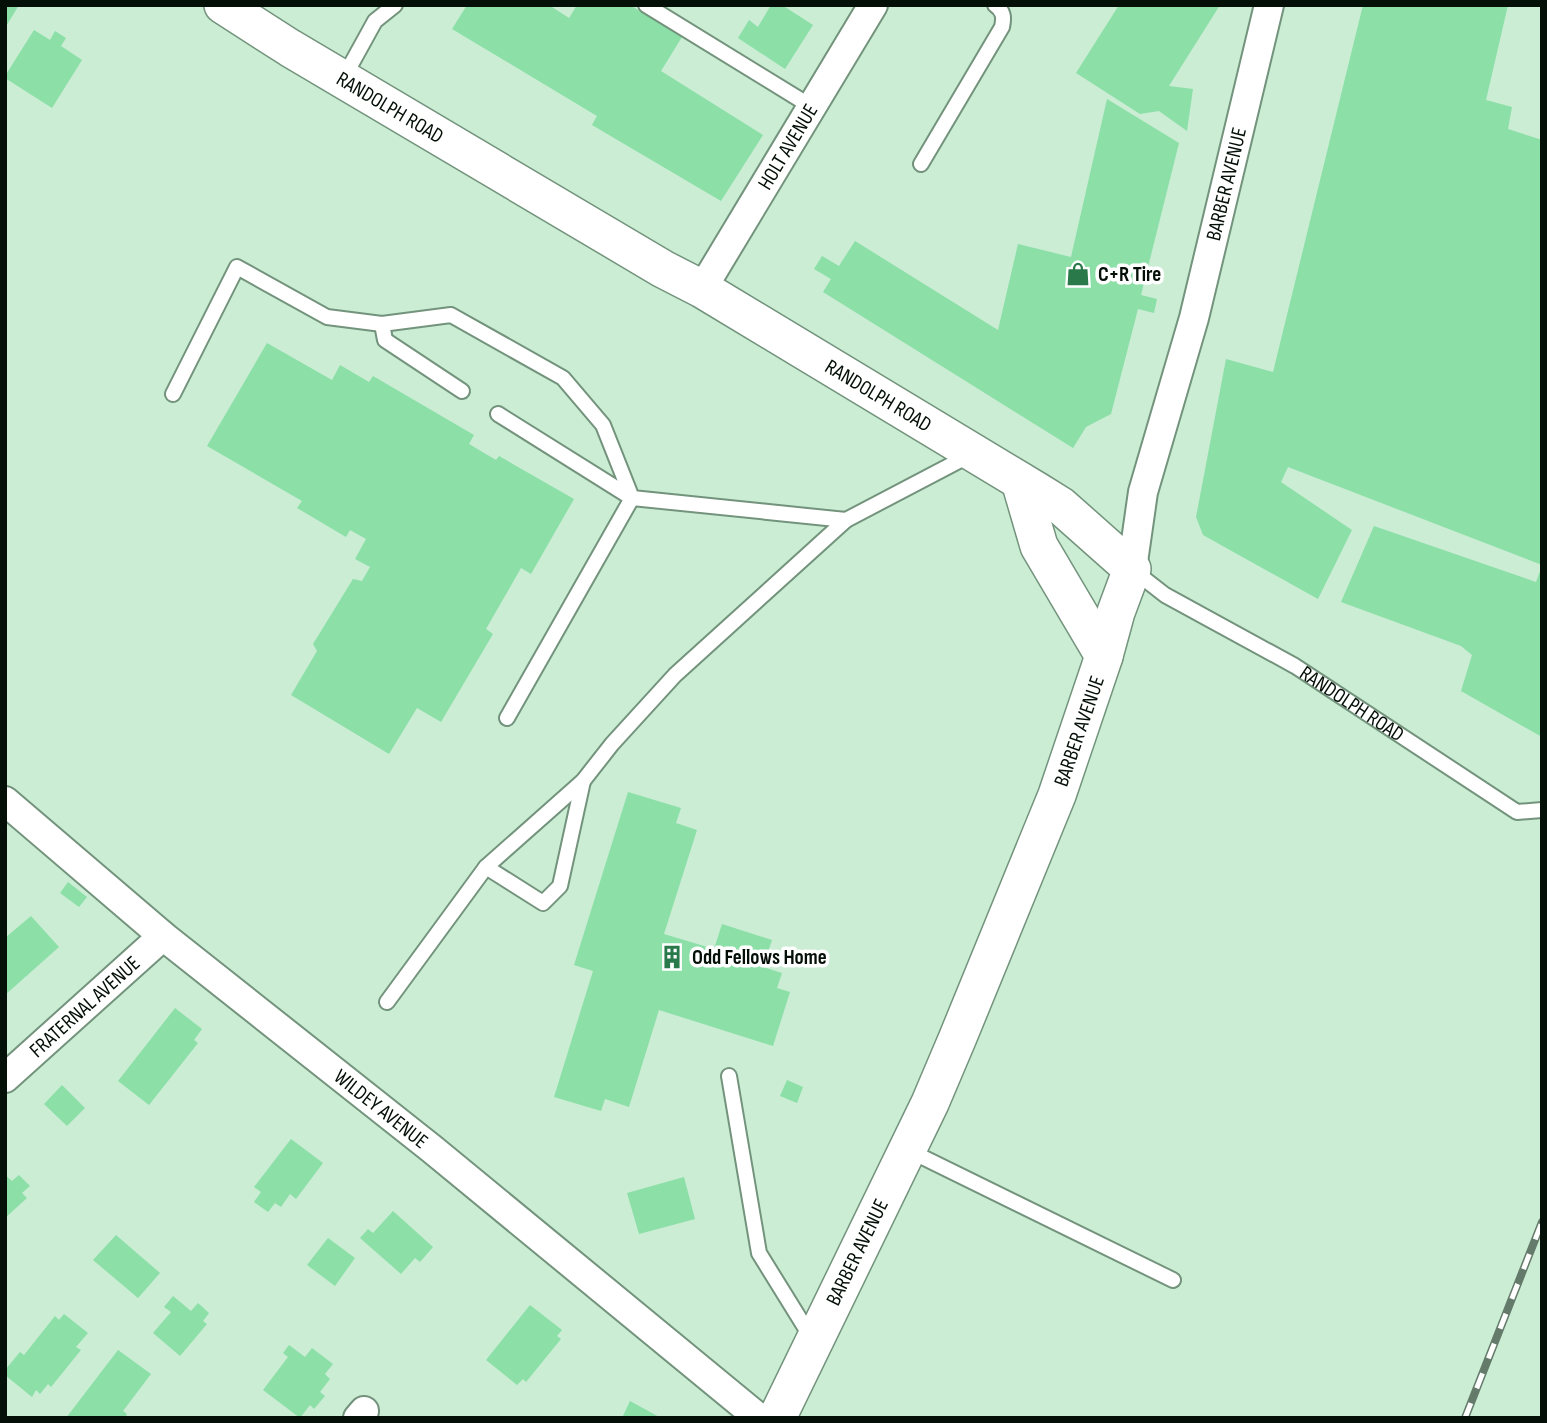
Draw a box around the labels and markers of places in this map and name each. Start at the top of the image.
shop icon: C+R Tire [1064,260,1092,288]
place label: C+R Tire [1098,262,1161,287]
building icon: Odd Fellows Home [658,943,686,971]
place label: Odd Fellows Home [692,945,827,970]

